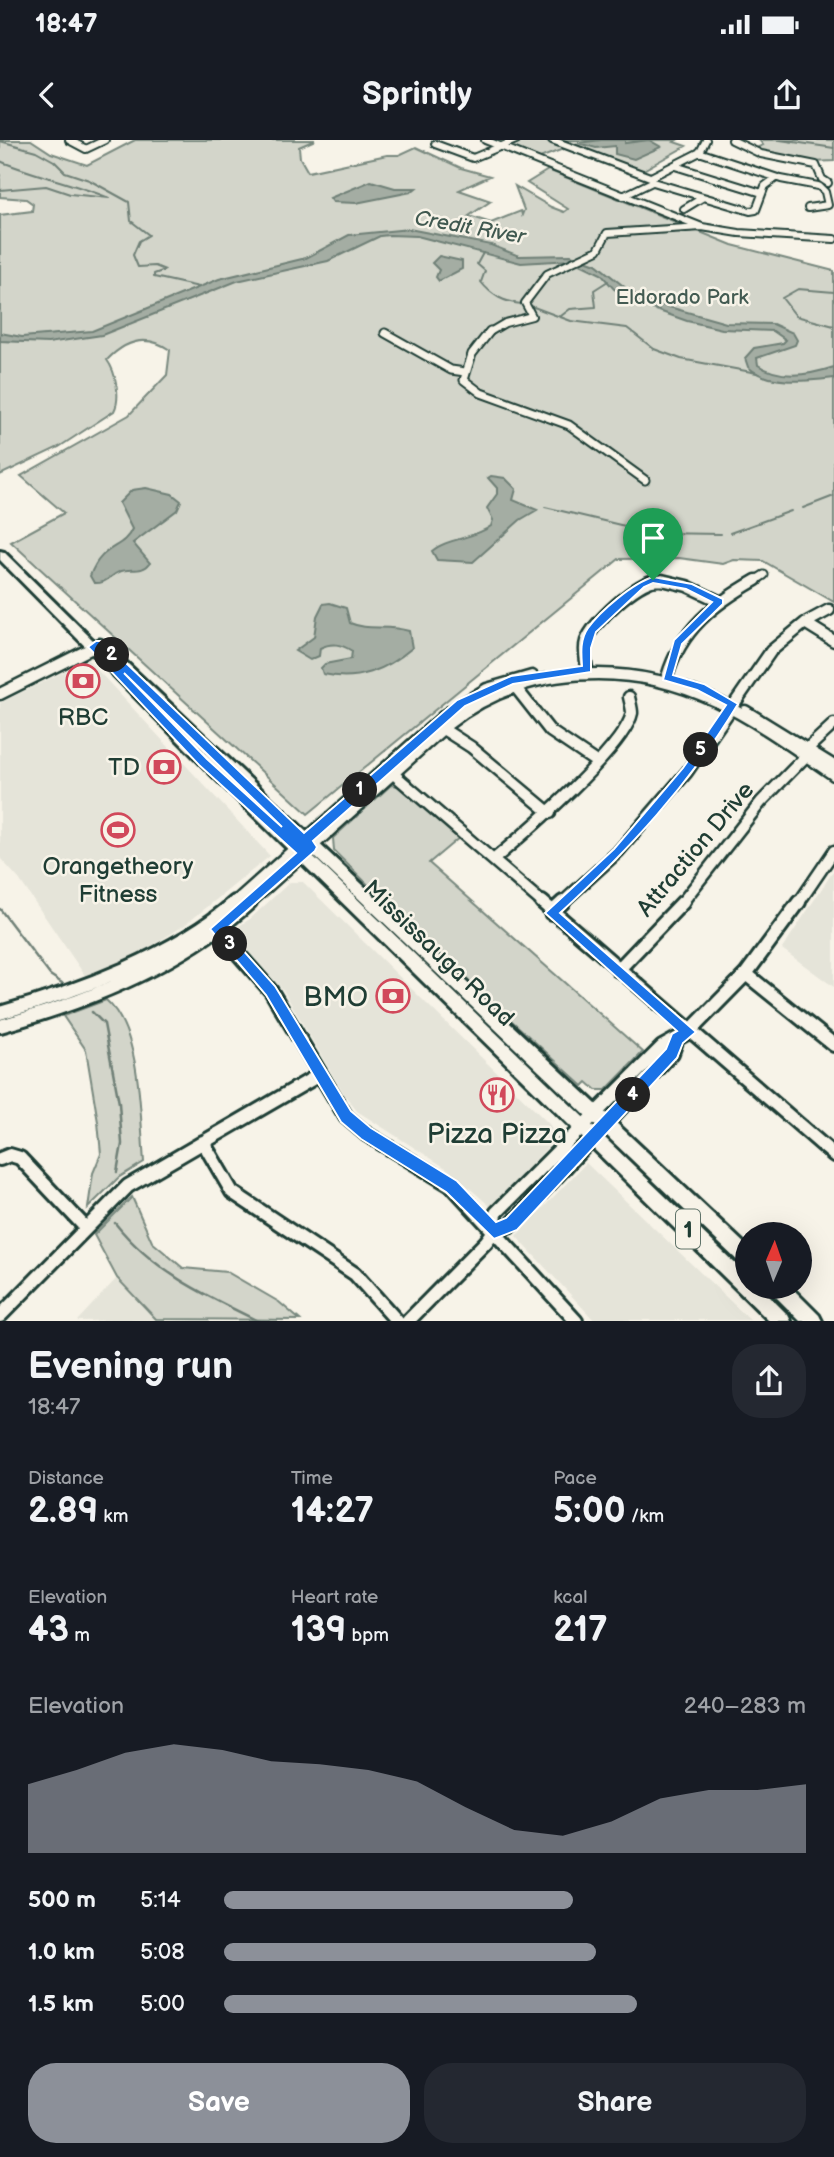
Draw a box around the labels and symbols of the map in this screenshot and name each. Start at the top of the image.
water label: Credit River [413,205,529,250]
park label: Eldorado Park [615,285,749,310]
pin [623,508,683,580]
pin: 2 [94,638,130,672]
bank icon: RBC [64,662,102,700]
place label: RBC [58,703,108,732]
pin: 5 [684,732,718,768]
bank icon: TD [145,748,183,786]
place label: TD [108,753,140,782]
pin: 1 [342,772,378,808]
street label: Attraction Drive [631,776,760,923]
sports icon: Orangetheory Fitness [99,811,137,849]
place label: Orangetheory Fitness [43,852,194,909]
street label: Mississauga Road [357,874,520,1033]
pin: 3 [212,926,247,962]
bank icon: BMO [374,977,412,1015]
place label: BMO [303,981,368,1014]
restaurant icon: Pizza Pizza [478,1076,516,1114]
pin: 4 [616,1077,650,1112]
place label: Pizza Pizza [427,1118,567,1151]
road number: 1 [676,1210,700,1248]
north arrow [735,1222,812,1298]

